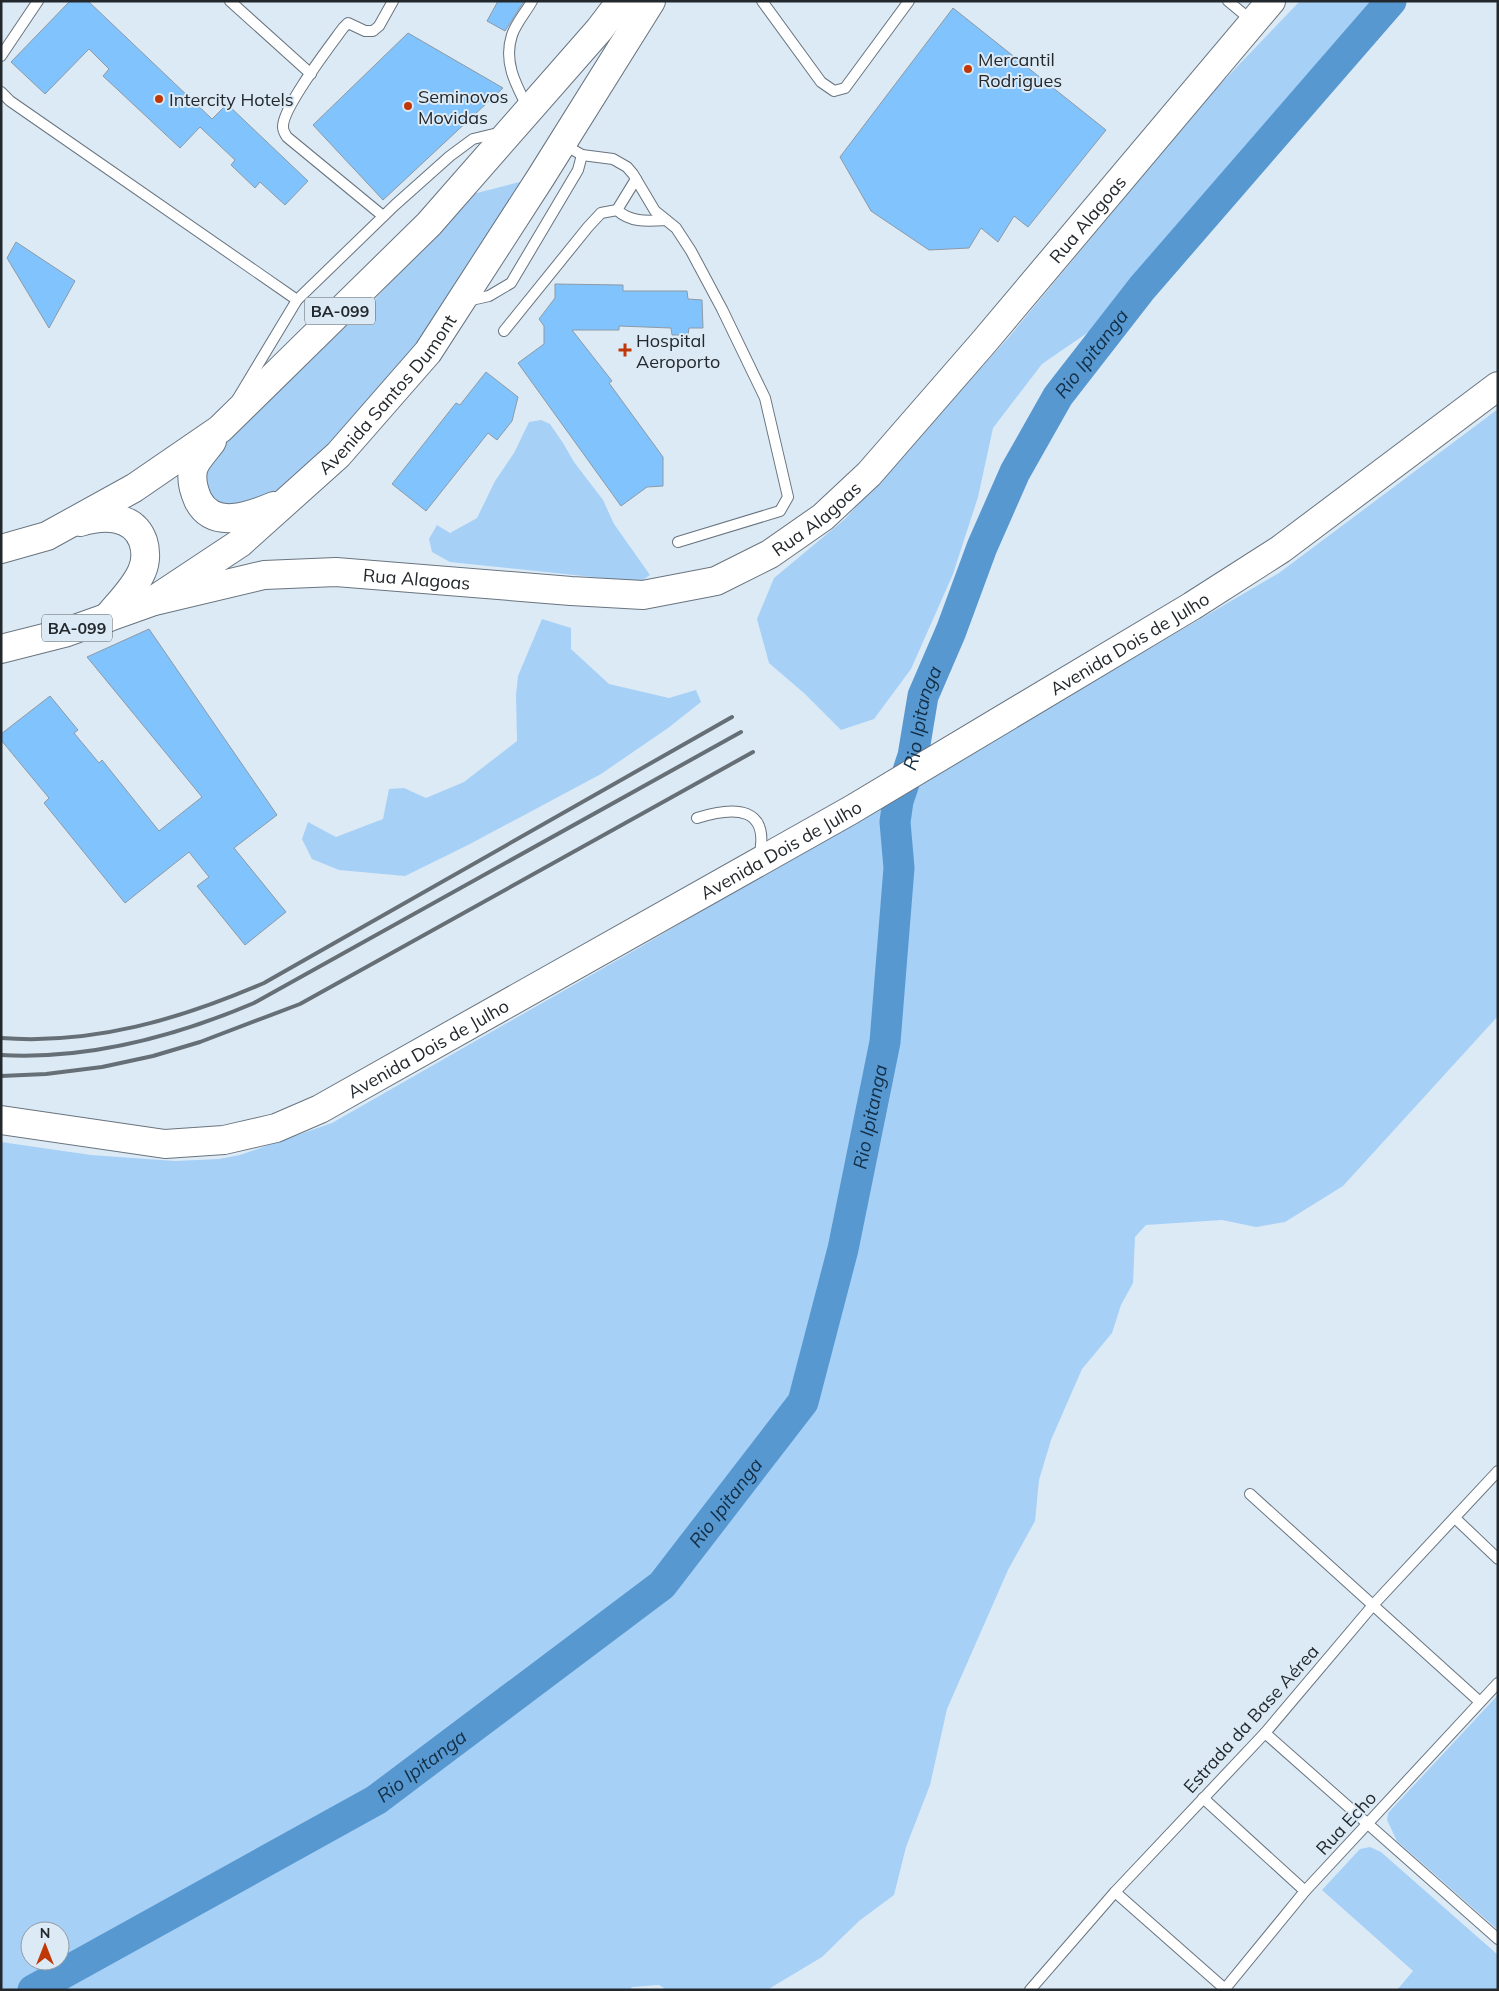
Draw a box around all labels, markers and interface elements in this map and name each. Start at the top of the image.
place label: Mercantil Rodrigues [978,48,1062,92]
marker: Mercantil Rodrigues [962,63,974,75]
place label: Seminovos Movidas [418,85,508,129]
place label: Intercity Hotels [169,88,294,111]
marker: Intercity Hotels [153,93,165,105]
marker: Seminovos Movidas [402,100,414,112]
street label: Rua Alagoas [1044,170,1131,268]
road number: BA-099 [305,298,375,324]
water label: Rio Ipitanga [1049,304,1133,403]
street label: Avenida Santos Dumont [313,310,461,479]
place label: Hospital Aeroporto [636,329,720,373]
marker: Hospital Aeroporto [618,343,632,357]
street label: Rua Alagoas [767,476,866,561]
street label: Rua Alagoas [362,563,471,594]
street label: Avenida Dois de Julho [1046,587,1213,700]
road number: BA-099 [42,614,112,641]
water label: Rio Ipitanga [897,662,947,773]
street label: Avenida Dois de Julho [696,795,866,904]
street label: Avenida Dois de Julho [343,994,513,1103]
water label: Rio Ipitanga [847,1062,892,1171]
water label: Rio Ipitanga [684,1453,768,1552]
street label: Estrada da Base Aérea [1178,1640,1324,1798]
water label: Rio Ipitanga [372,1724,471,1807]
street label: Rua Echo [1311,1786,1381,1860]
north arrow [20,1921,70,1971]
text: N [40,1924,50,1942]

